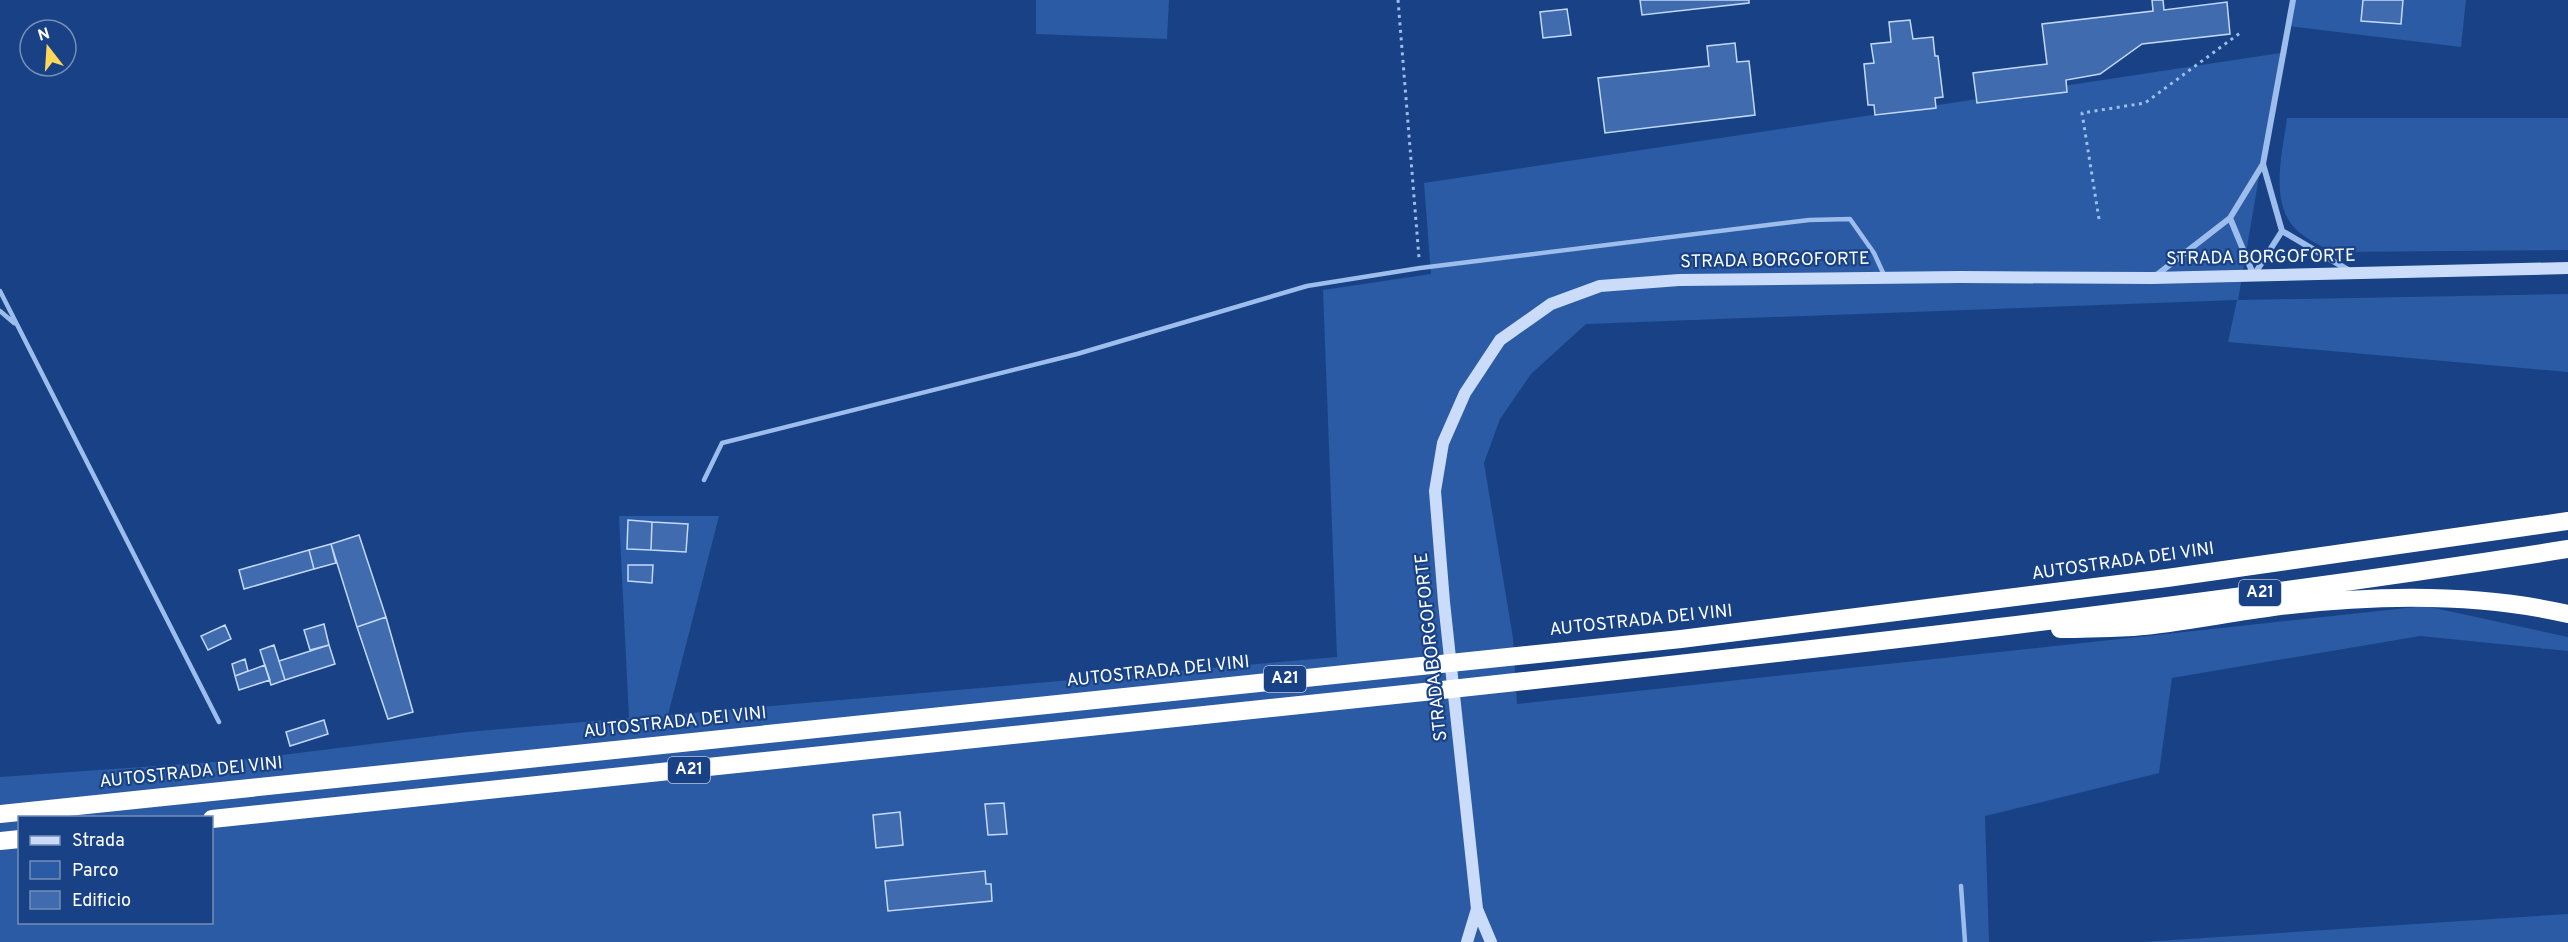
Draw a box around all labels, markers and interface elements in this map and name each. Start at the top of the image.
north arrow [18,18,78,78]
text: N [36,24,53,47]
street label: STRADA BORGOFORTE [2166,245,2356,271]
street label: STRADA BORGOFORTE [1680,248,1870,274]
street label: AUTOSTRADA DEI VINI [2030,538,2216,586]
street label: STRADA BORGOFORTE [1411,552,1453,742]
road number: A21 [2239,580,2281,606]
street label: AUTOSTRADA DEI VINI [1548,600,1734,642]
street label: AUTOSTRADA DEI VINI [1065,651,1251,693]
road number: A21 [1264,666,1306,692]
street label: AUTOSTRADA DEI VINI [582,702,768,744]
street label: AUTOSTRADA DEI VINI [98,752,284,794]
road number: A21 [668,757,710,783]
legend [18,816,213,924]
text: Strada [72,830,125,853]
text: Parco [72,860,118,883]
text: Edificio [72,890,131,913]

